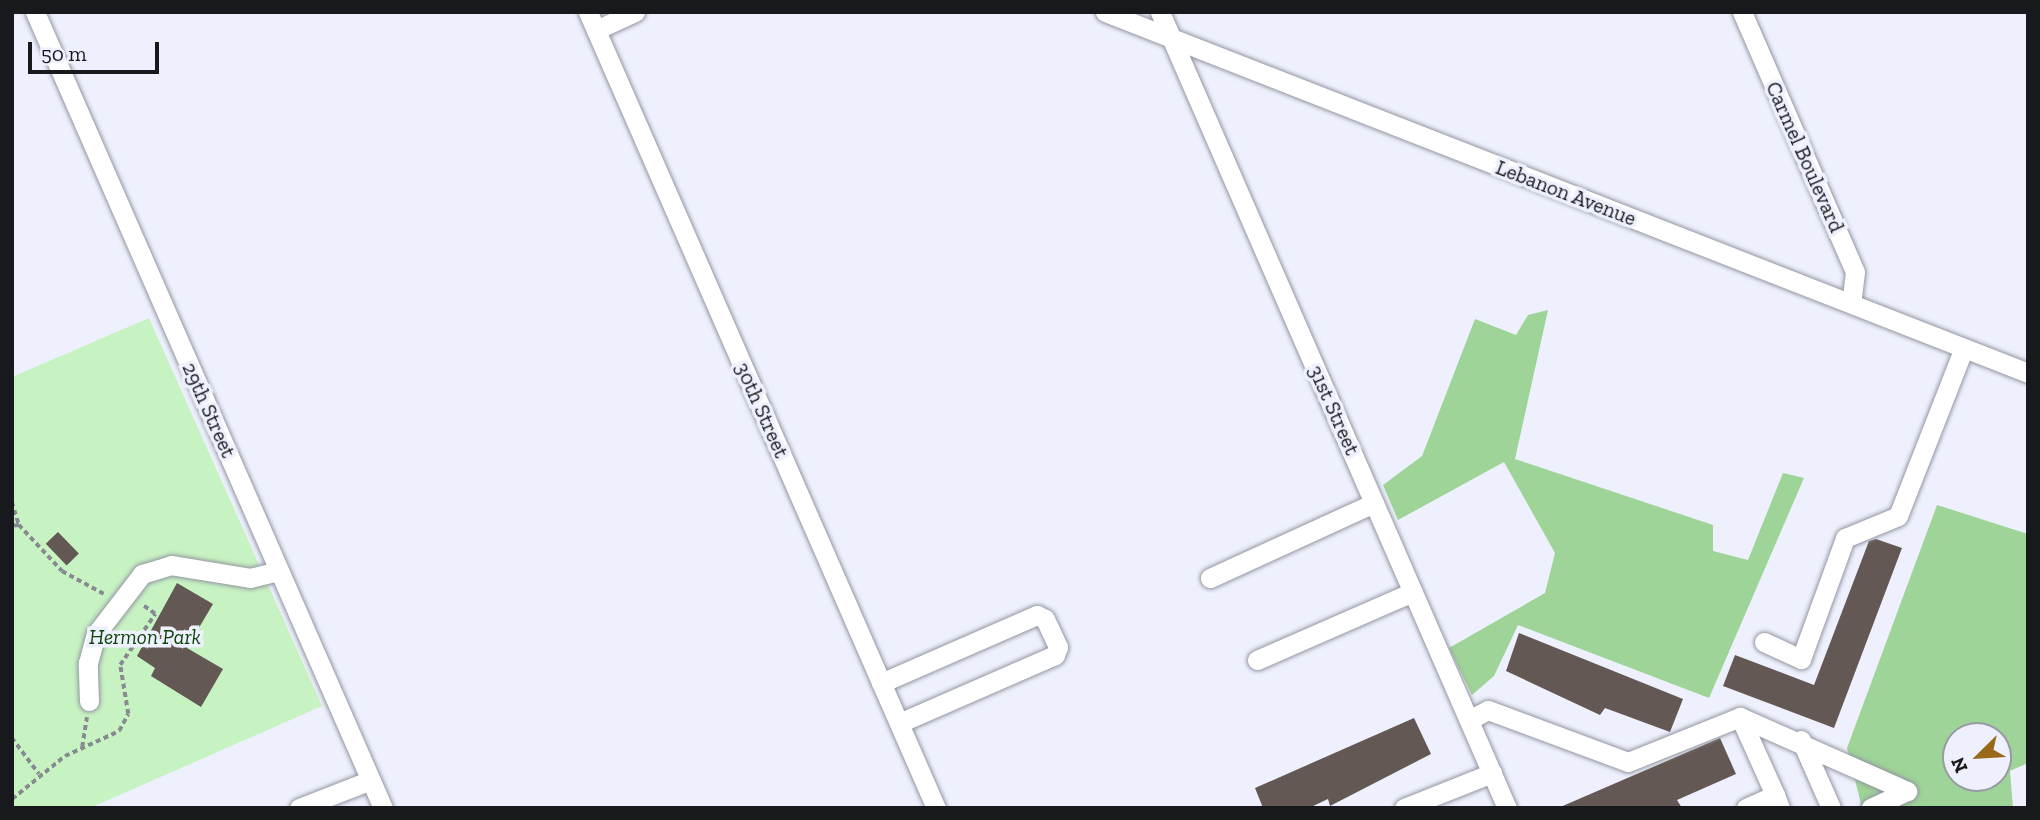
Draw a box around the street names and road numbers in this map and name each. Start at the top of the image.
street label: Carmel Boulevard [1760,78,1850,236]
street label: Lebanon Avenue [1492,155,1640,231]
street label: 29th Street [177,358,241,462]
street label: 30th Street [730,358,794,462]
street label: 31st Street [1303,361,1365,459]

